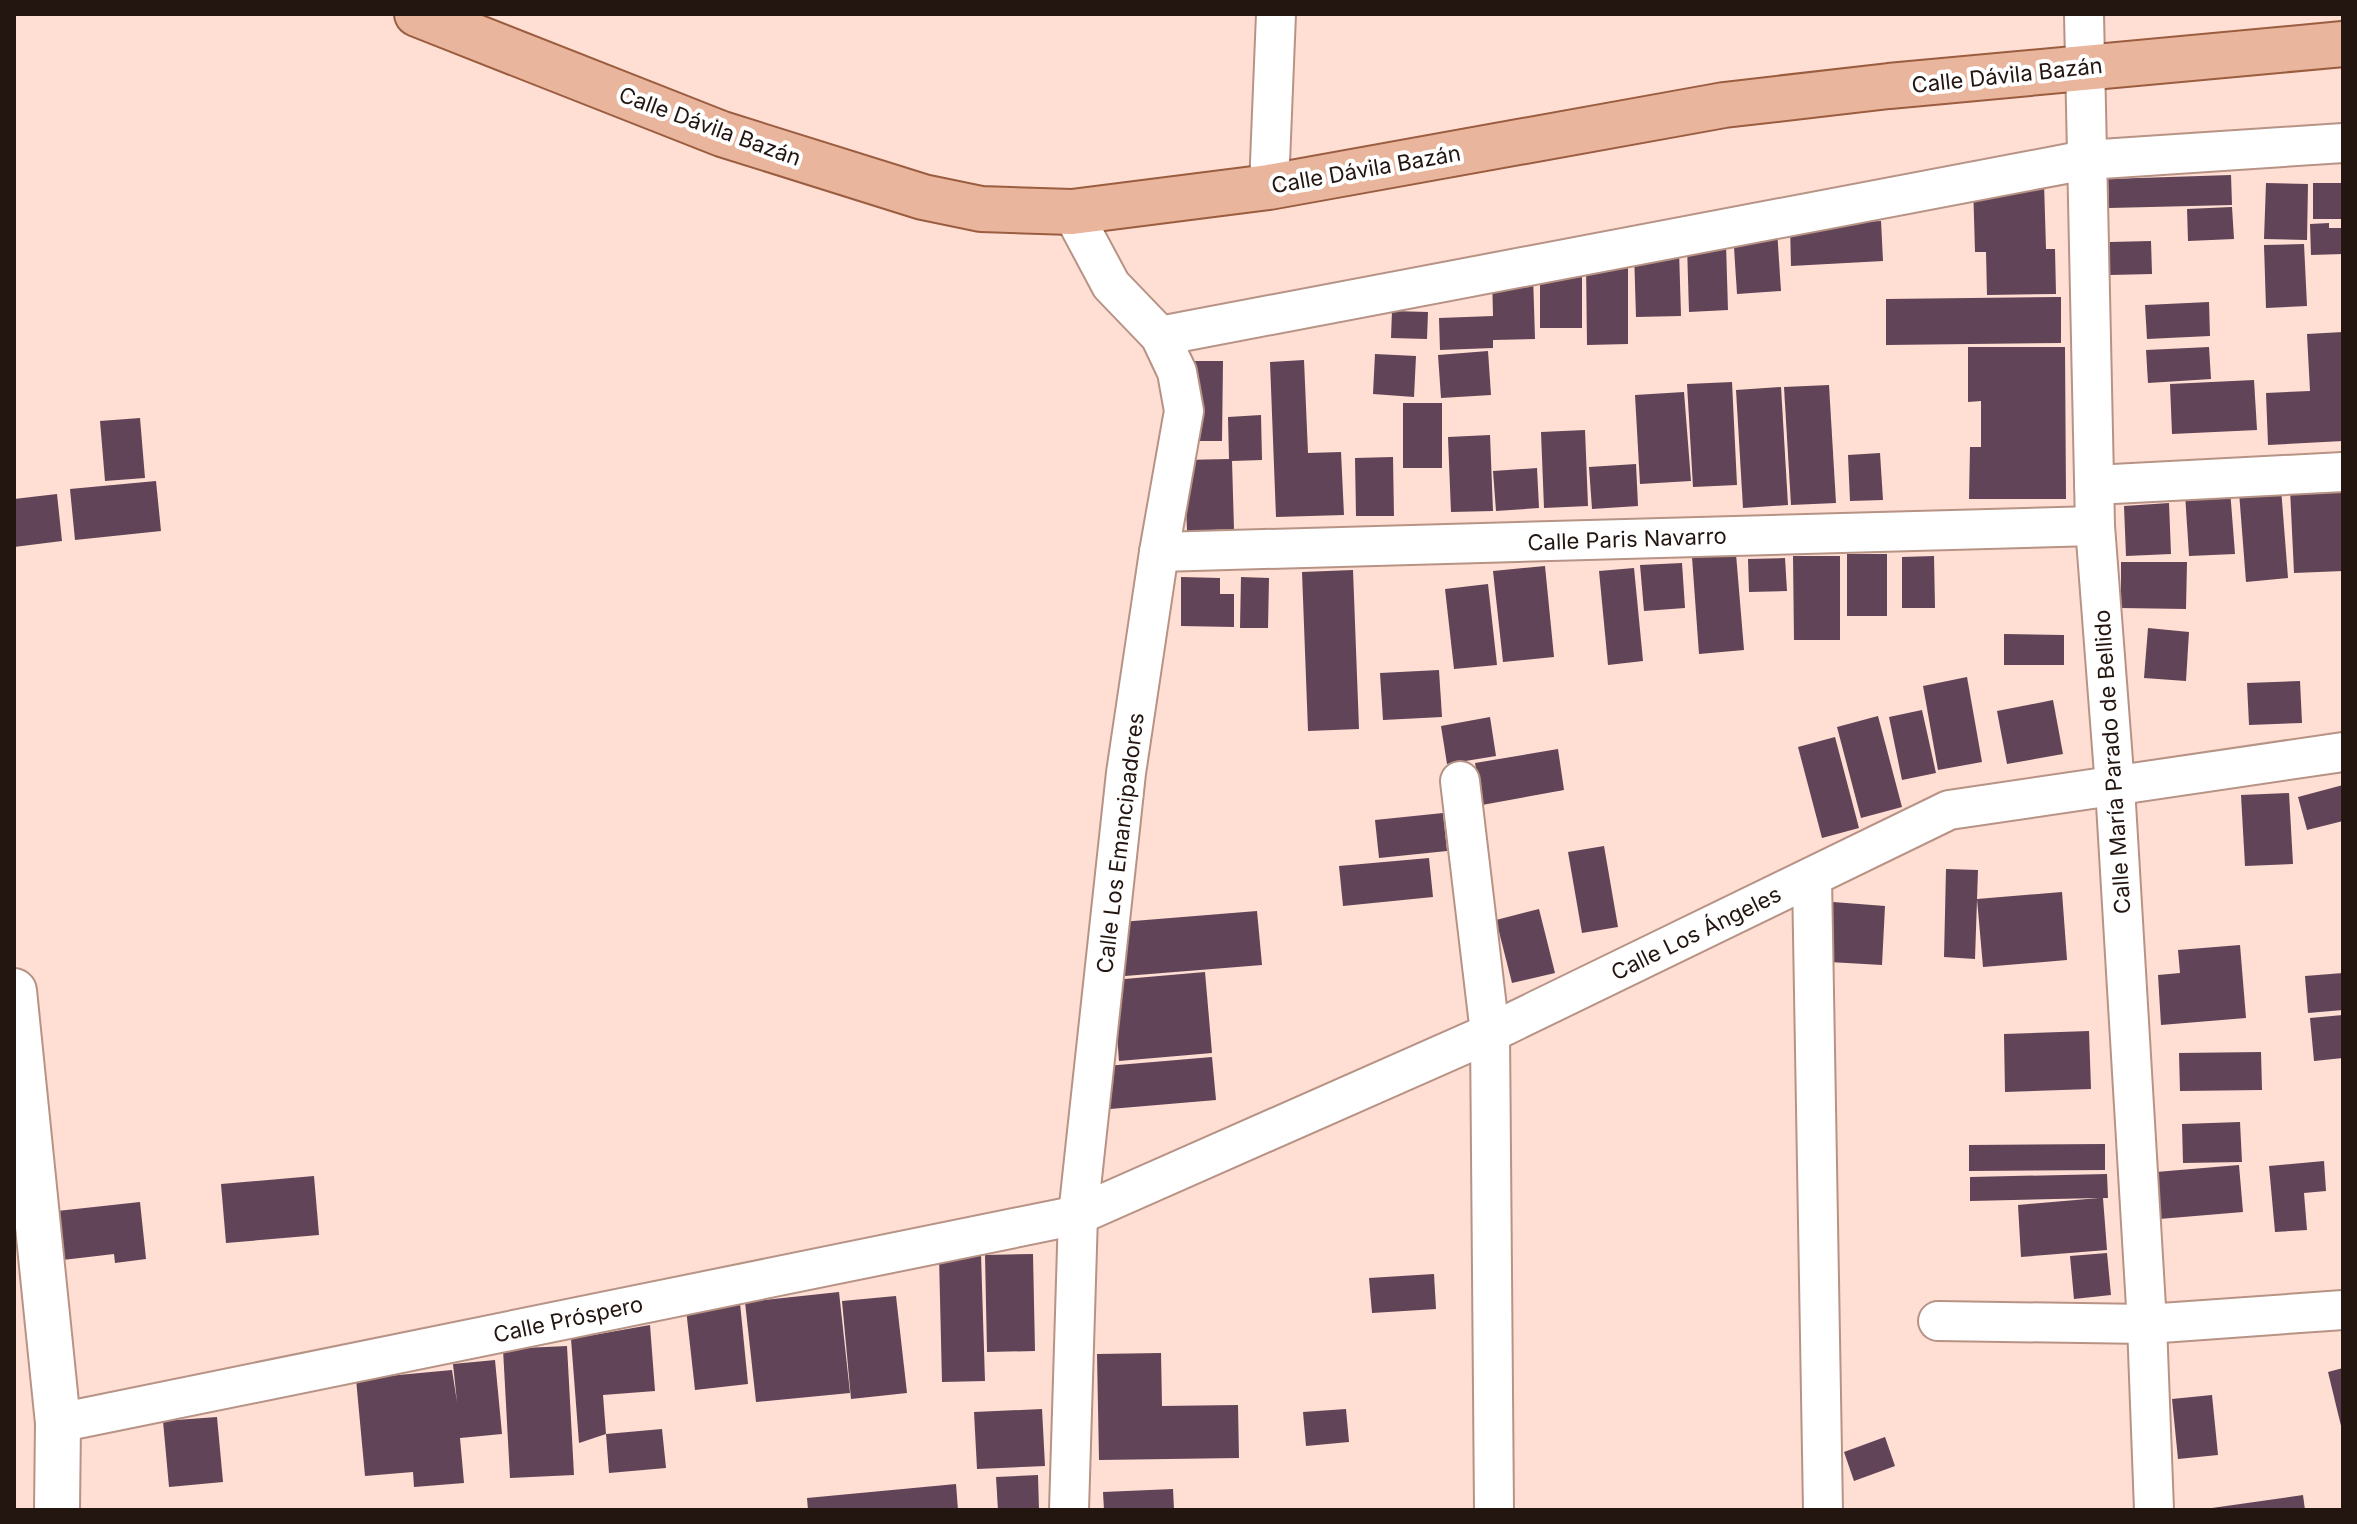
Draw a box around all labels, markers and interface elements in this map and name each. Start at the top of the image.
street label: Calle Dávila Bazán [1910,52,2104,98]
street label: Calle Dávila Bazán [615,81,805,171]
street label: Calle Dávila Bazán [1269,140,1463,198]
street label: Calle Paris Navarro [1527,523,1727,555]
street label: Calle María Parado de Bellido [2088,609,2136,915]
street label: Calle Los Emancipadores [1091,711,1149,975]
street label: Calle Los Ángeles [1607,881,1785,985]
street label: Calle Próspero [491,1290,645,1348]

